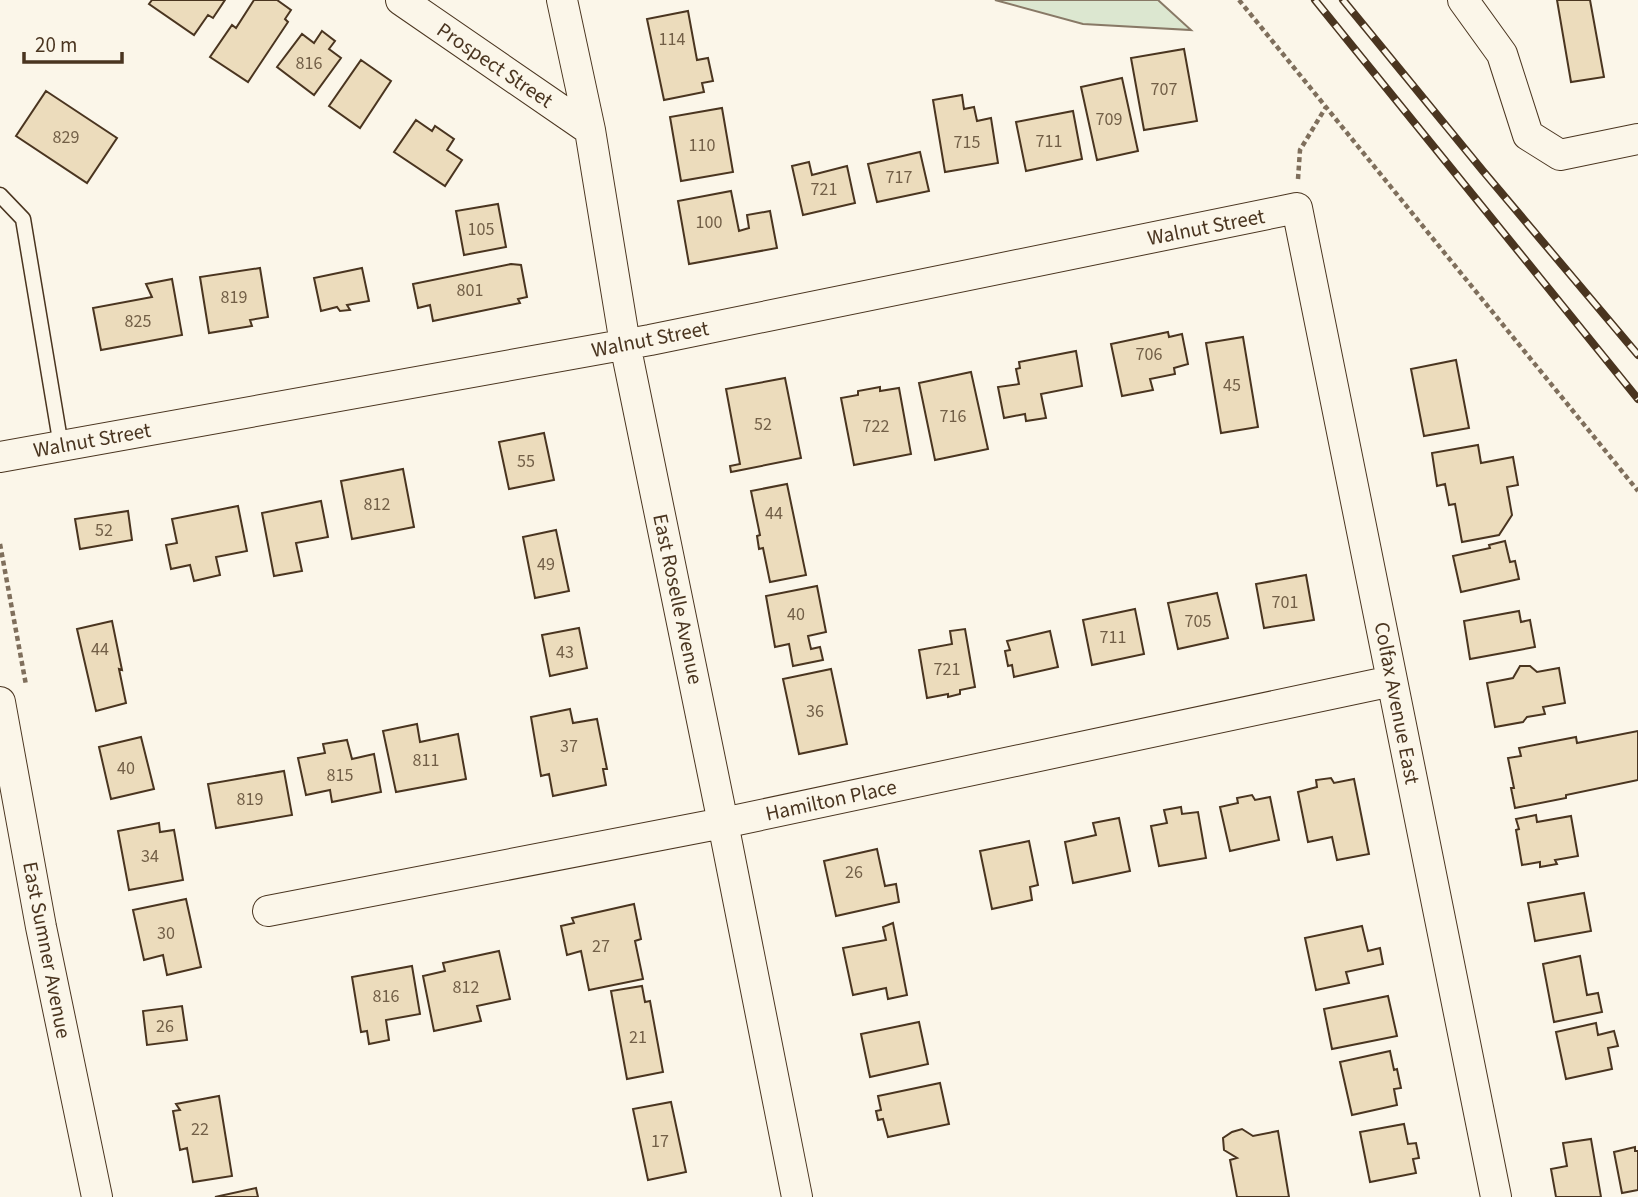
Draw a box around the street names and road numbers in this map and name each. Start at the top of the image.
street label: Prospect Street [431,15,559,115]
street label: Walnut Street [1145,201,1267,253]
street label: Walnut Street [589,313,711,365]
street label: Walnut Street [31,415,153,465]
street label: East Roselle Avenue [645,511,711,687]
street label: Colfax Avenue East [1367,619,1427,787]
street label: Hamilton Place [763,771,899,829]
street label: East Sumner Avenue [15,859,79,1041]

